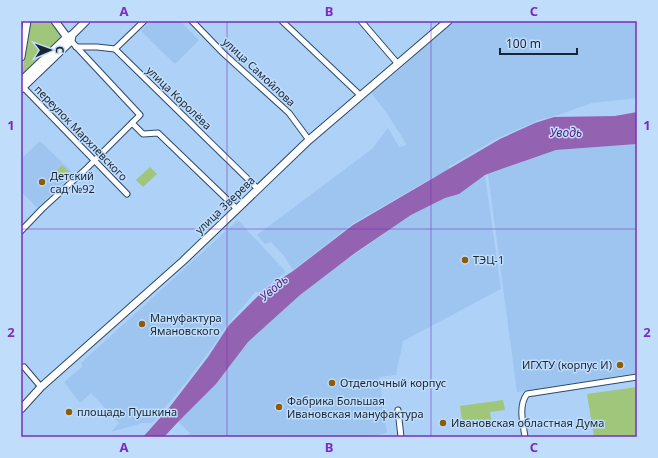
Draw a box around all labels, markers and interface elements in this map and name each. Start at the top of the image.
text: A [120,2,129,20]
text: B [325,2,333,20]
text: C [530,2,538,20]
north arrow [30,30,70,70]
scale bar [500,30,577,56]
street label: улица Самойлова [220,34,299,109]
text: 100 m [506,35,541,52]
text: С [53,46,68,53]
street label: улица Королёва [143,63,215,133]
street label: переулок Мархлевского [32,82,131,184]
text: 1 [7,116,15,134]
text: 1 [643,116,651,134]
water label: Уводь [550,124,582,141]
place label: Детский сад №92 [50,168,95,196]
street label: улица Зверева [191,172,258,237]
marker: Детский сад №92 [37,177,47,187]
place label: ТЭЦ-1 [473,252,504,267]
marker: ТЭЦ-1 [460,255,470,265]
water label: Уводь [256,271,291,304]
place label: Мануфактура Ямановского [150,310,222,338]
marker: Мануфактура Ямановского [137,319,147,329]
text: 2 [7,323,15,341]
text: 2 [643,323,651,341]
place label: ИГХТУ (корпус И) [522,357,612,372]
marker: ИГХТУ (корпус И) [615,360,625,370]
place label: Отделочный корпус [340,375,446,390]
marker: Отделочный корпус [327,378,337,388]
place label: Фабрика Большая Ивановская мануфактура [287,393,424,421]
marker: Фабрика Большая Ивановская мануфактура [274,402,284,412]
place label: площадь Пушкина [77,404,177,419]
marker: площадь Пушкина [64,407,74,417]
place label: Ивановская областная Дума [451,415,604,430]
marker: Ивановская областная Дума [438,418,448,428]
text: A [120,438,129,456]
text: B [325,438,333,456]
text: C [530,438,538,456]

